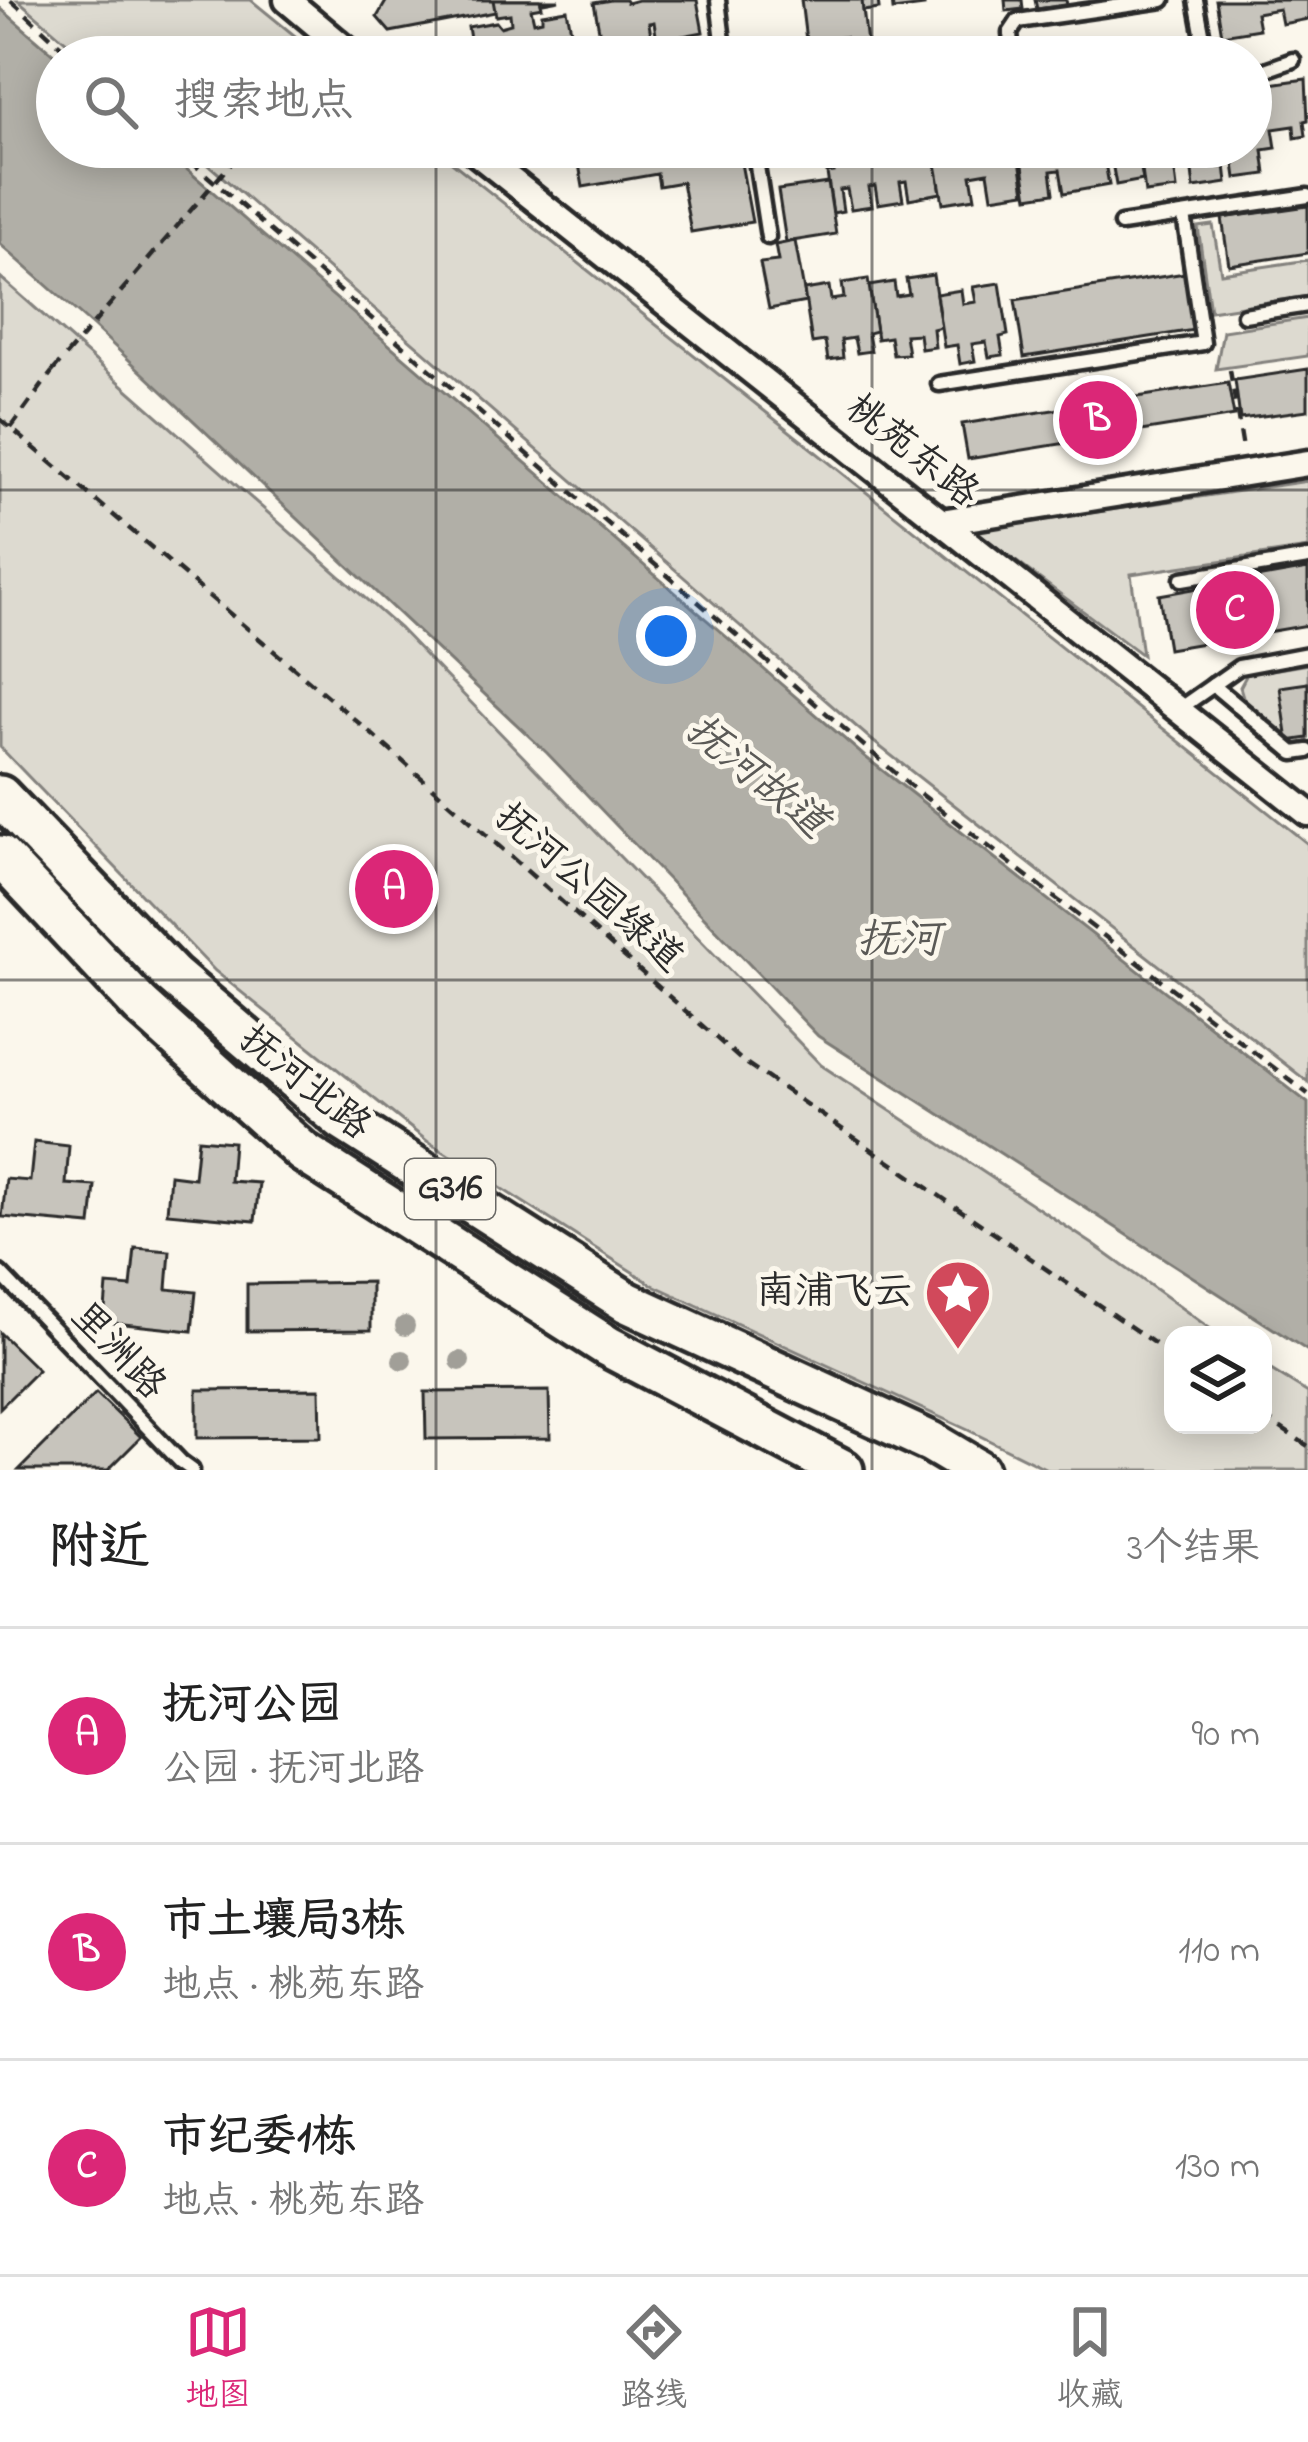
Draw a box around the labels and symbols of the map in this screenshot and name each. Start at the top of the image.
pin: B [1059,375,1137,465]
street label: 桃苑东路 [832,382,990,522]
pin: C [1196,565,1274,655]
your location [636,606,696,666]
water label: 抚河故道 [672,701,843,856]
street label: 抚河公园绿道 [481,791,695,987]
pin: A [355,844,433,934]
water label: 抚河 [857,911,947,972]
street label: 抚河北路 [225,1013,383,1155]
road number: G316 [405,1159,495,1219]
place icon: 南浦飞云 [923,1258,993,1352]
place label: 南浦飞云 [756,1265,912,1322]
street label: 里洲路 [56,1290,178,1414]

